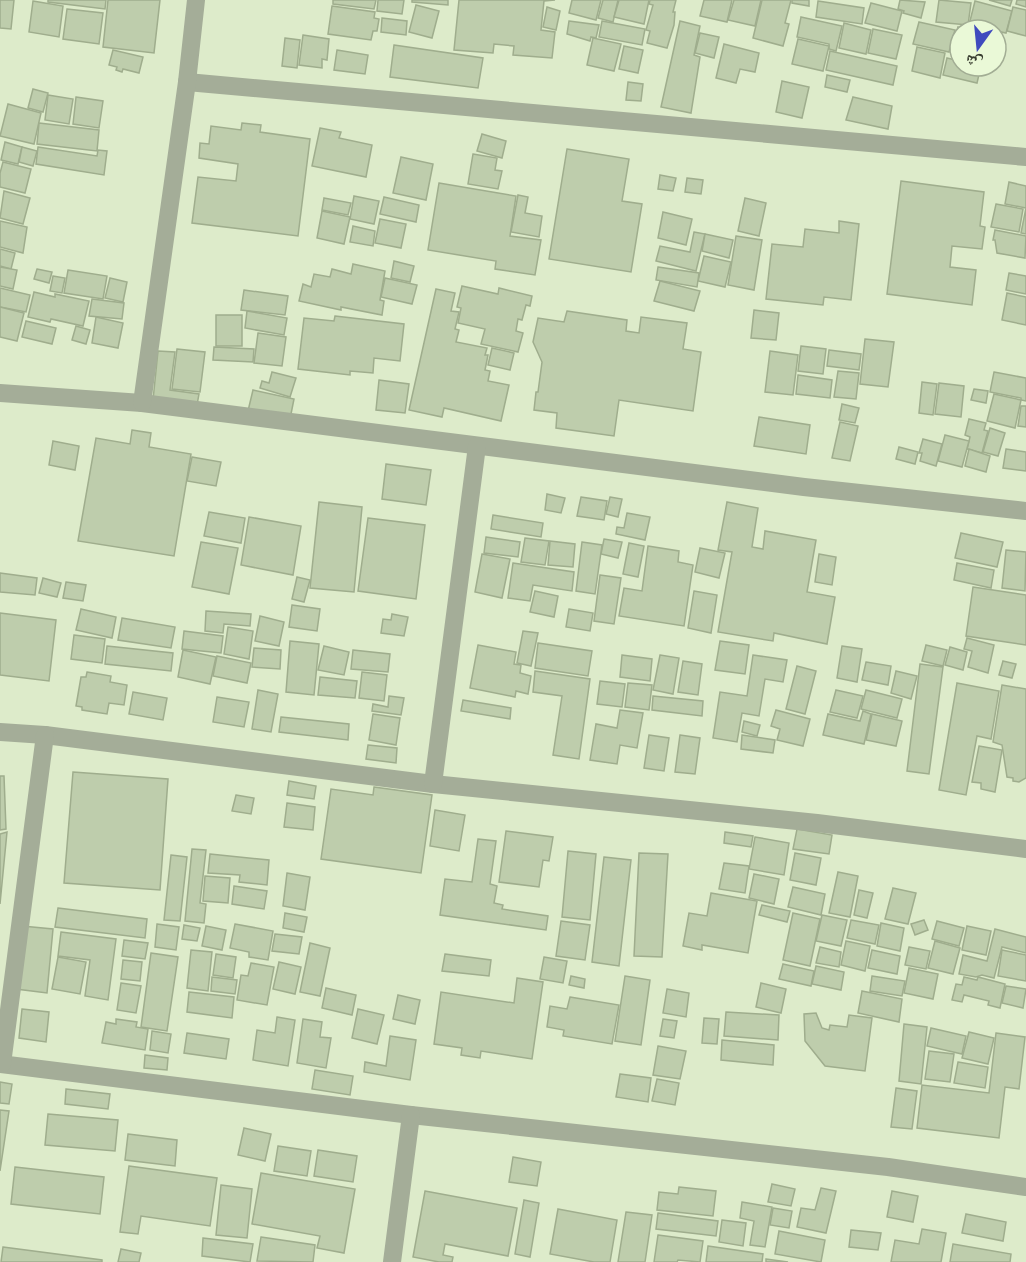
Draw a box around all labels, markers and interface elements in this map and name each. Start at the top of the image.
north arrow [948,18,1008,78]
text: ش [964,51,985,72]

